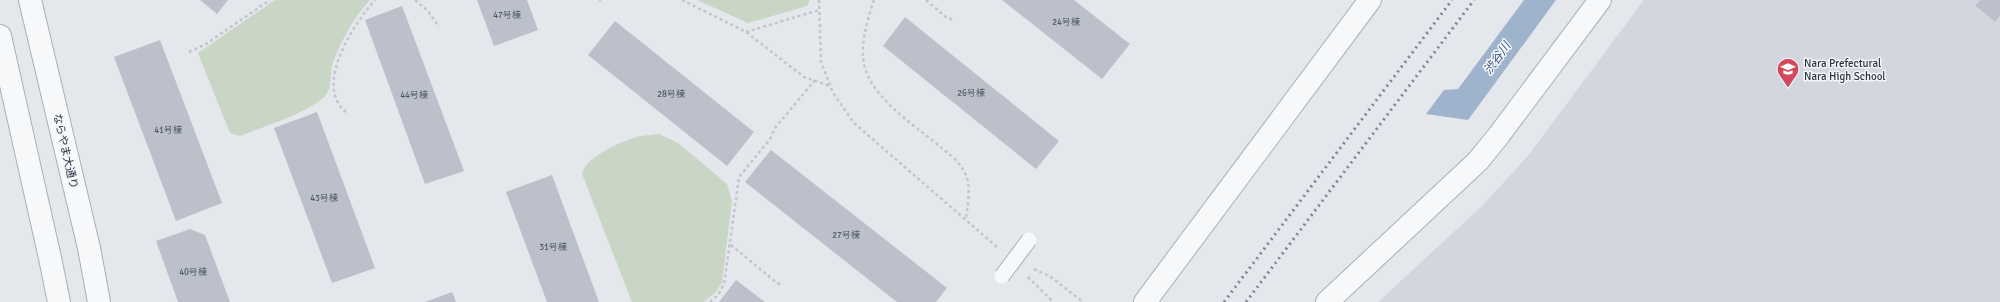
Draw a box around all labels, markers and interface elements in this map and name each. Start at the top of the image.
house number: 47号棟 [493,9,522,21]
house number: 24号棟 [1052,16,1081,28]
water label: 渋谷川 [1481,38,1515,77]
school or university icon: Nara Prefectural Nara High School [1775,56,1801,89]
place label: Nara Prefectural Nara High School [1804,57,1886,83]
house number: 26号棟 [957,87,986,99]
house number: 28号棟 [657,88,686,100]
house number: 44号棟 [400,89,429,101]
street label: ならやま大通り [51,112,81,190]
house number: 41号棟 [154,124,183,136]
house number: 43号棟 [310,192,339,204]
house number: 27号棟 [832,229,861,241]
house number: 31号棟 [539,241,568,253]
house number: 40号棟 [179,266,208,278]

